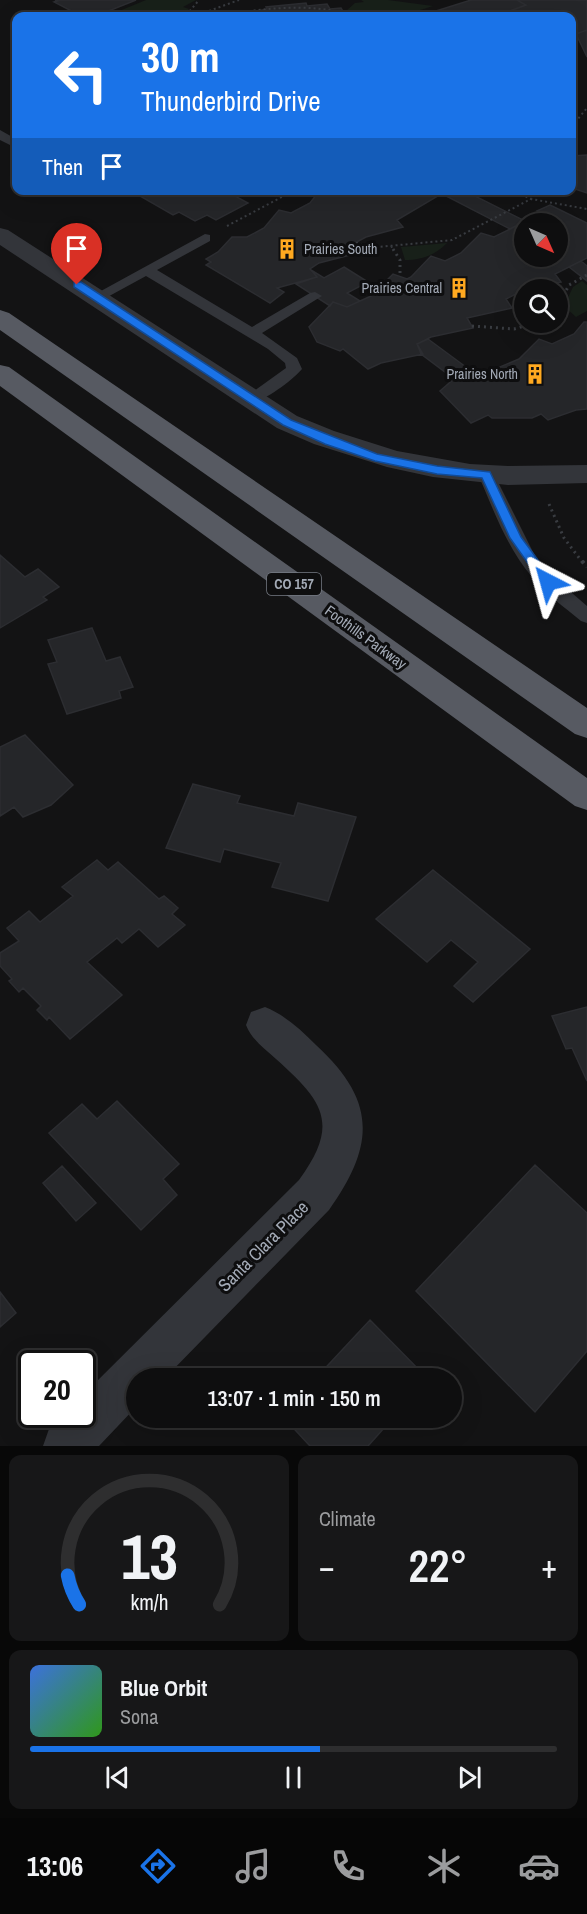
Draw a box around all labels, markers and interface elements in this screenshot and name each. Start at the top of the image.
text: 30 m [141,29,220,85]
icon: left [42,36,120,114]
text: Thunderbird Drive [141,83,321,119]
icon: arrive [95,150,128,183]
text: Then [42,152,83,182]
north arrow [514,213,568,267]
map controls [514,213,568,333]
pin [51,223,102,285]
icon: arrive [60,232,93,265]
building icon: Prairies South [275,237,299,261]
place label: Prairies South [304,240,377,258]
building icon: Prairies Central [447,276,471,300]
place label: Prairies Central [362,279,442,297]
button: search [514,279,568,333]
building icon: Prairies North [523,362,547,386]
place label: Prairies North [447,365,518,383]
position arrow [516,550,580,614]
road number: CO 157 [267,573,321,595]
street label: Foothills Parkway [321,600,412,674]
street label: Santa Clara Place [212,1195,314,1297]
speed limit sign: 20 [18,1350,96,1428]
text: 13:07 · 1 min · 150 m [207,1383,381,1413]
text: Climate [319,1505,376,1532]
text: 13 [121,1514,177,1598]
text: 22° [408,1535,468,1596]
text: − [319,1544,335,1588]
text: + [541,1544,557,1588]
text: km/h [130,1588,168,1617]
text: Blue Orbit [120,1673,207,1703]
text: Sona [120,1703,158,1730]
icon: previous [101,1761,134,1794]
icon: pause [277,1761,310,1794]
icon: next [453,1761,486,1794]
icon: directions [137,1845,179,1887]
icon: music [232,1845,274,1887]
icon: phone [327,1845,369,1887]
icon: climate [423,1845,465,1887]
icon: car [518,1845,560,1887]
text: 13:06 [27,1848,83,1884]

